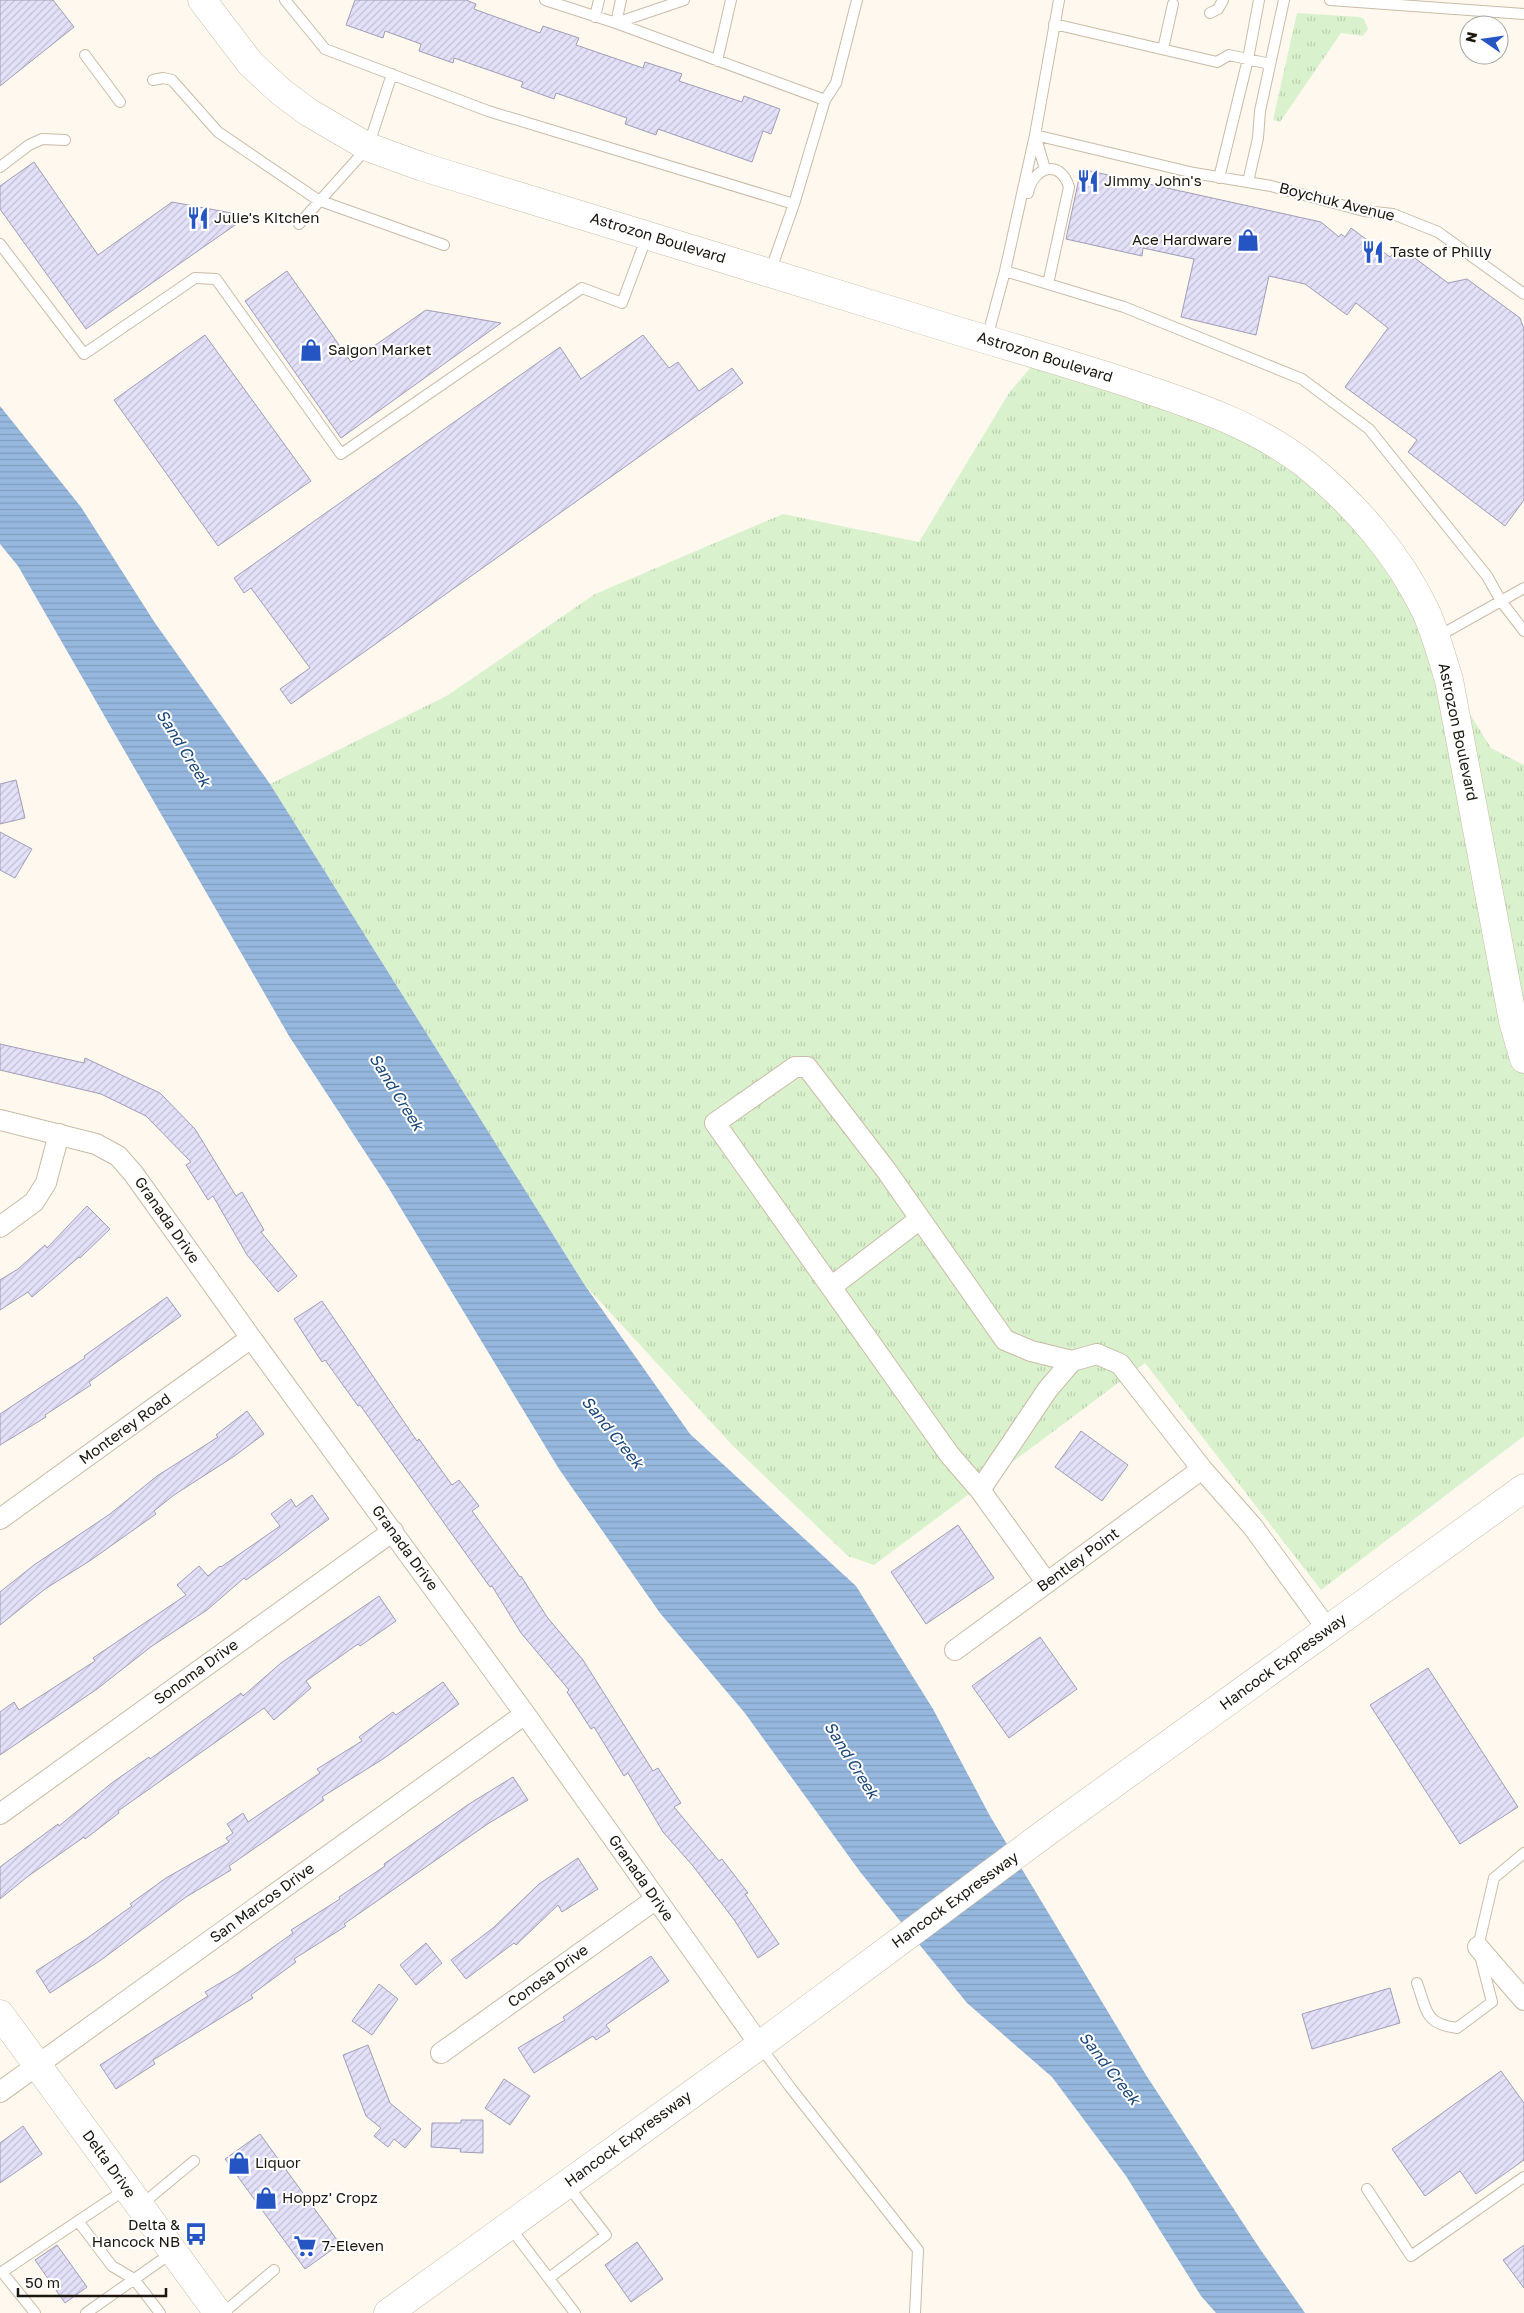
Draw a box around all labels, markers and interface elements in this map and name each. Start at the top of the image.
north arrow [1459,15,1509,65]
text: N [1461,30,1480,44]
restaurant icon: Jimmy John's [1075,168,1101,194]
place label: Jimmy John's [1104,171,1202,189]
street label: Boychuk Avenue [1278,178,1397,224]
restaurant icon: Julie's Kitchen [185,205,211,231]
place label: Julie's Kitchen [214,208,319,226]
street label: Astrozon Boulevard [588,208,728,266]
shop icon: Ace Hardware [1235,227,1261,253]
place label: Ace Hardware [1132,230,1232,248]
restaurant icon: Taste of Philly [1360,239,1386,265]
place label: Taste of Philly [1390,242,1492,260]
street label: Astrozon Boulevard [975,327,1115,385]
shop icon: Saigon Market [298,337,324,363]
place label: Saigon Market [328,340,431,358]
street label: Astrozon Boulevard [1436,661,1482,803]
water label: Sand Creek [152,706,217,792]
water label: Sand Creek [365,1050,430,1136]
street label: Granada Drive [131,1173,204,1266]
street label: Monterey Road [75,1389,174,1467]
water label: Sand Creek [578,1392,650,1474]
street label: Granada Drive [369,1501,443,1594]
street label: Bentley Point [1033,1523,1122,1595]
street label: Hancock Expressway [1216,1609,1350,1713]
street label: Sonoma Drive [150,1634,241,1708]
water label: Sand Creek [820,1718,885,1804]
street label: Granada Drive [605,1831,678,1924]
street label: Hancock Expressway [888,1847,1022,1951]
street label: San Marcos Drive [206,1858,317,1946]
street label: Conosa Drive [504,1940,591,2010]
water label: Sand Creek [1075,2027,1146,2110]
street label: Hancock Expressway [561,2086,695,2190]
street label: Delta Drive [79,2126,141,2201]
shop icon: Liquor [226,2150,252,2176]
place label: Liquor [255,2153,301,2171]
shop icon: Hoppz' Cropz [253,2185,279,2211]
place label: Hoppz' Cropz [282,2188,378,2206]
place label: Delta & Hancock NB [92,2215,180,2250]
bus stop icon: Delta & Hancock NB [183,2221,209,2247]
supermarket icon: 7-Eleven [292,2233,318,2259]
place label: 7-Eleven [322,2236,384,2254]
scale bar [18,2266,165,2298]
text: 50 m [25,2273,60,2291]

